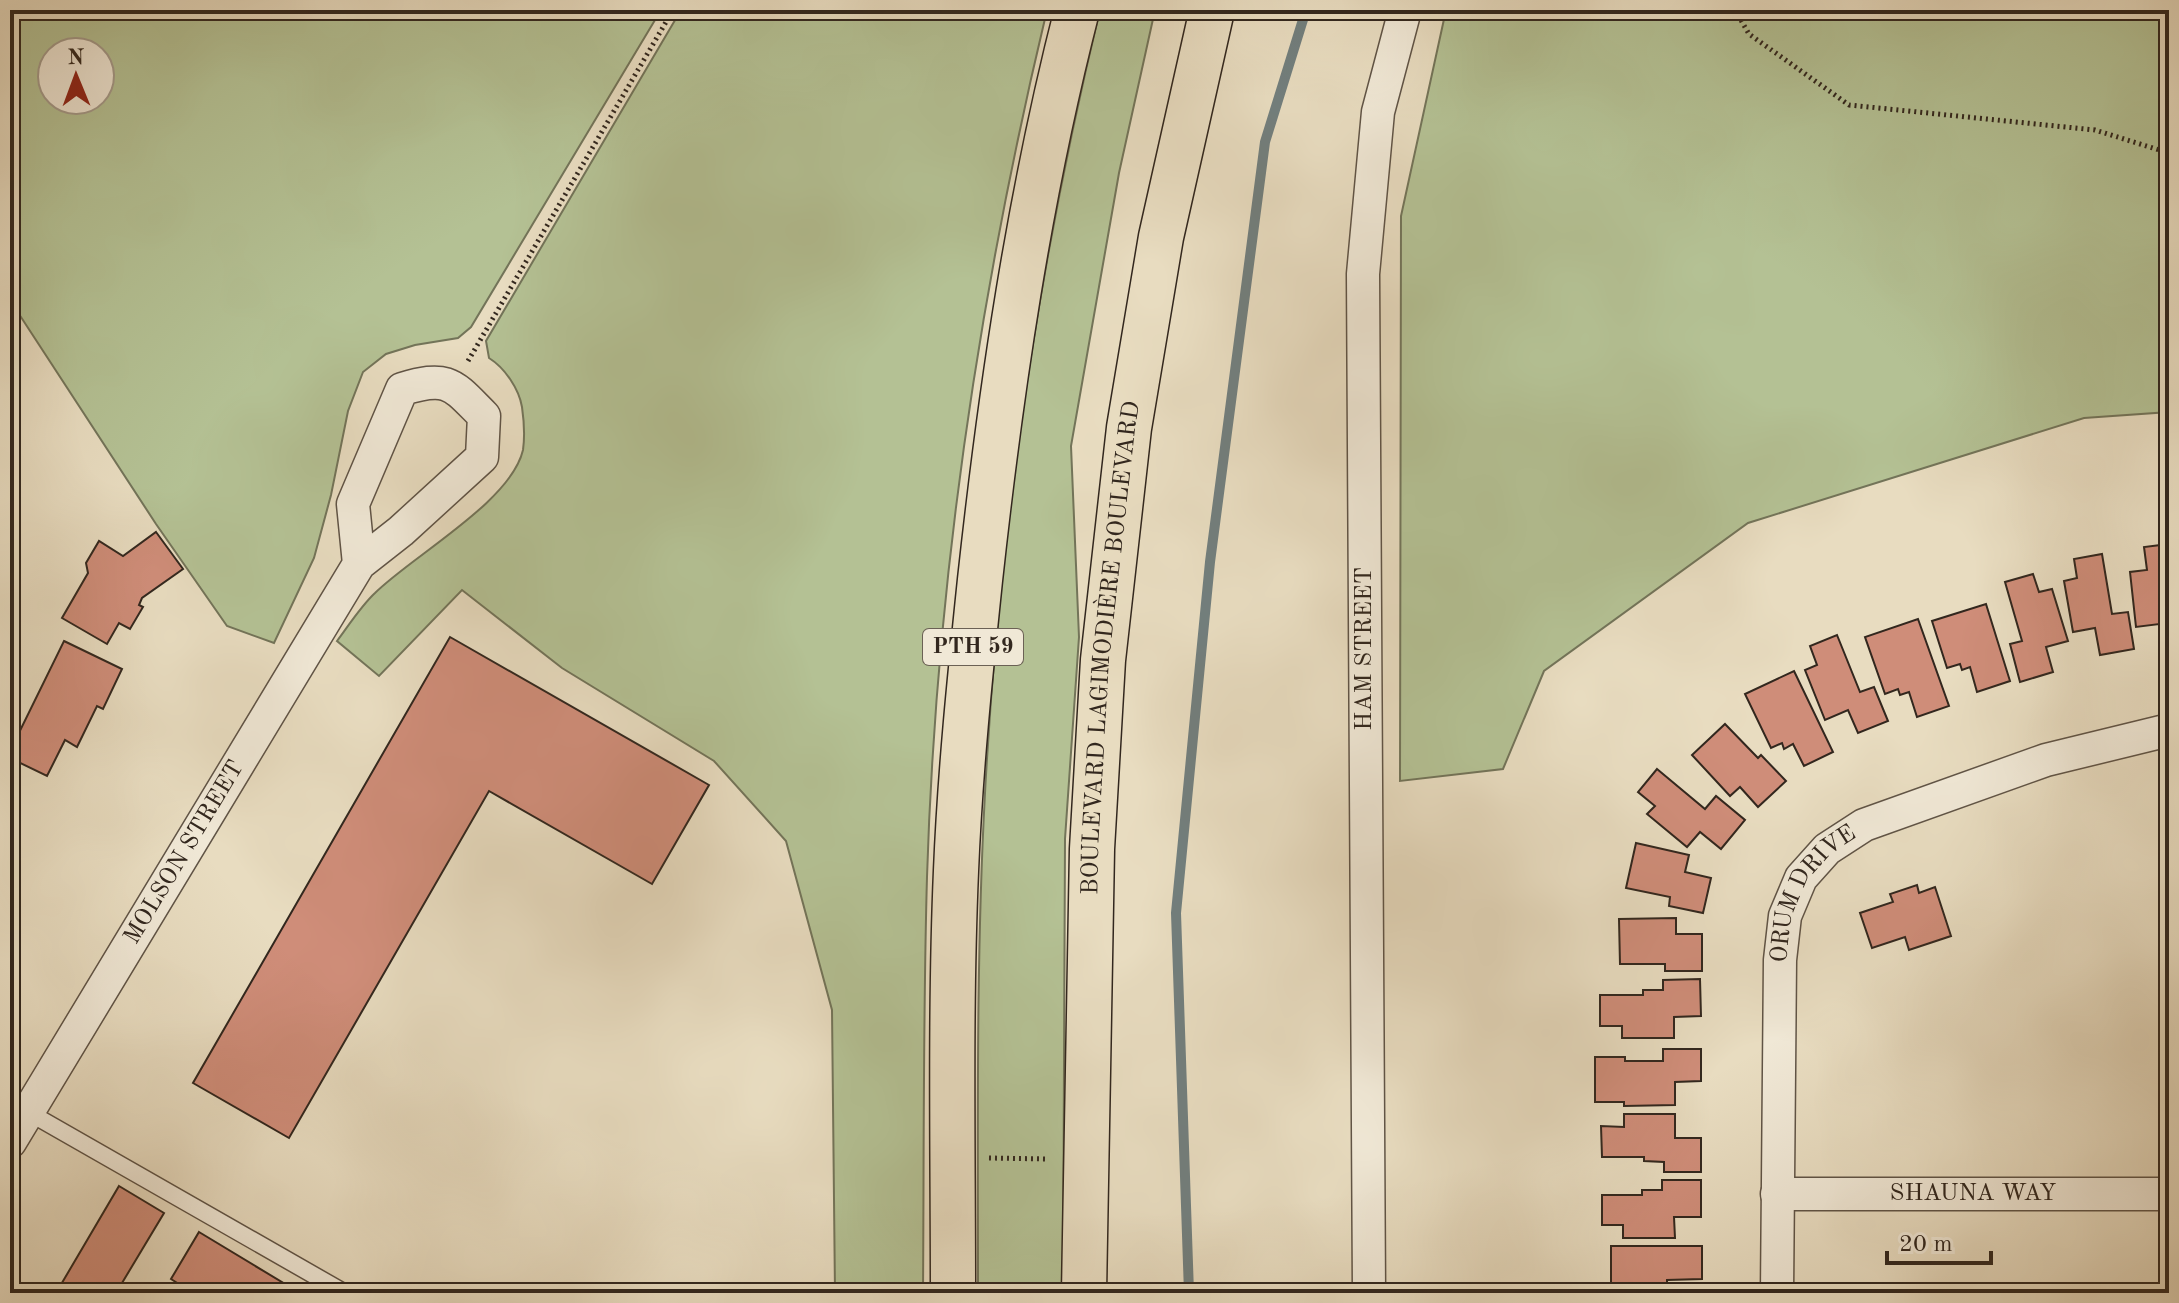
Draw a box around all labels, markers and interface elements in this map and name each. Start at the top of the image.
north arrow [36,36,116,116]
text: N [67,47,84,69]
street label: BOULEVARD LAGIMODIÈRE BOULEVARD [1079,399,1145,895]
street label: HAM STREET [1353,567,1377,731]
road number: PTH 59 [923,629,1023,665]
street label: MOLSON STREET [120,757,249,949]
street label: ORUM DRIVE [1768,821,1860,964]
street label: SHAUNA WAY [1890,1182,2056,1206]
scale bar [1887,1215,1991,1265]
text: 20 m [1899,1233,1953,1257]

